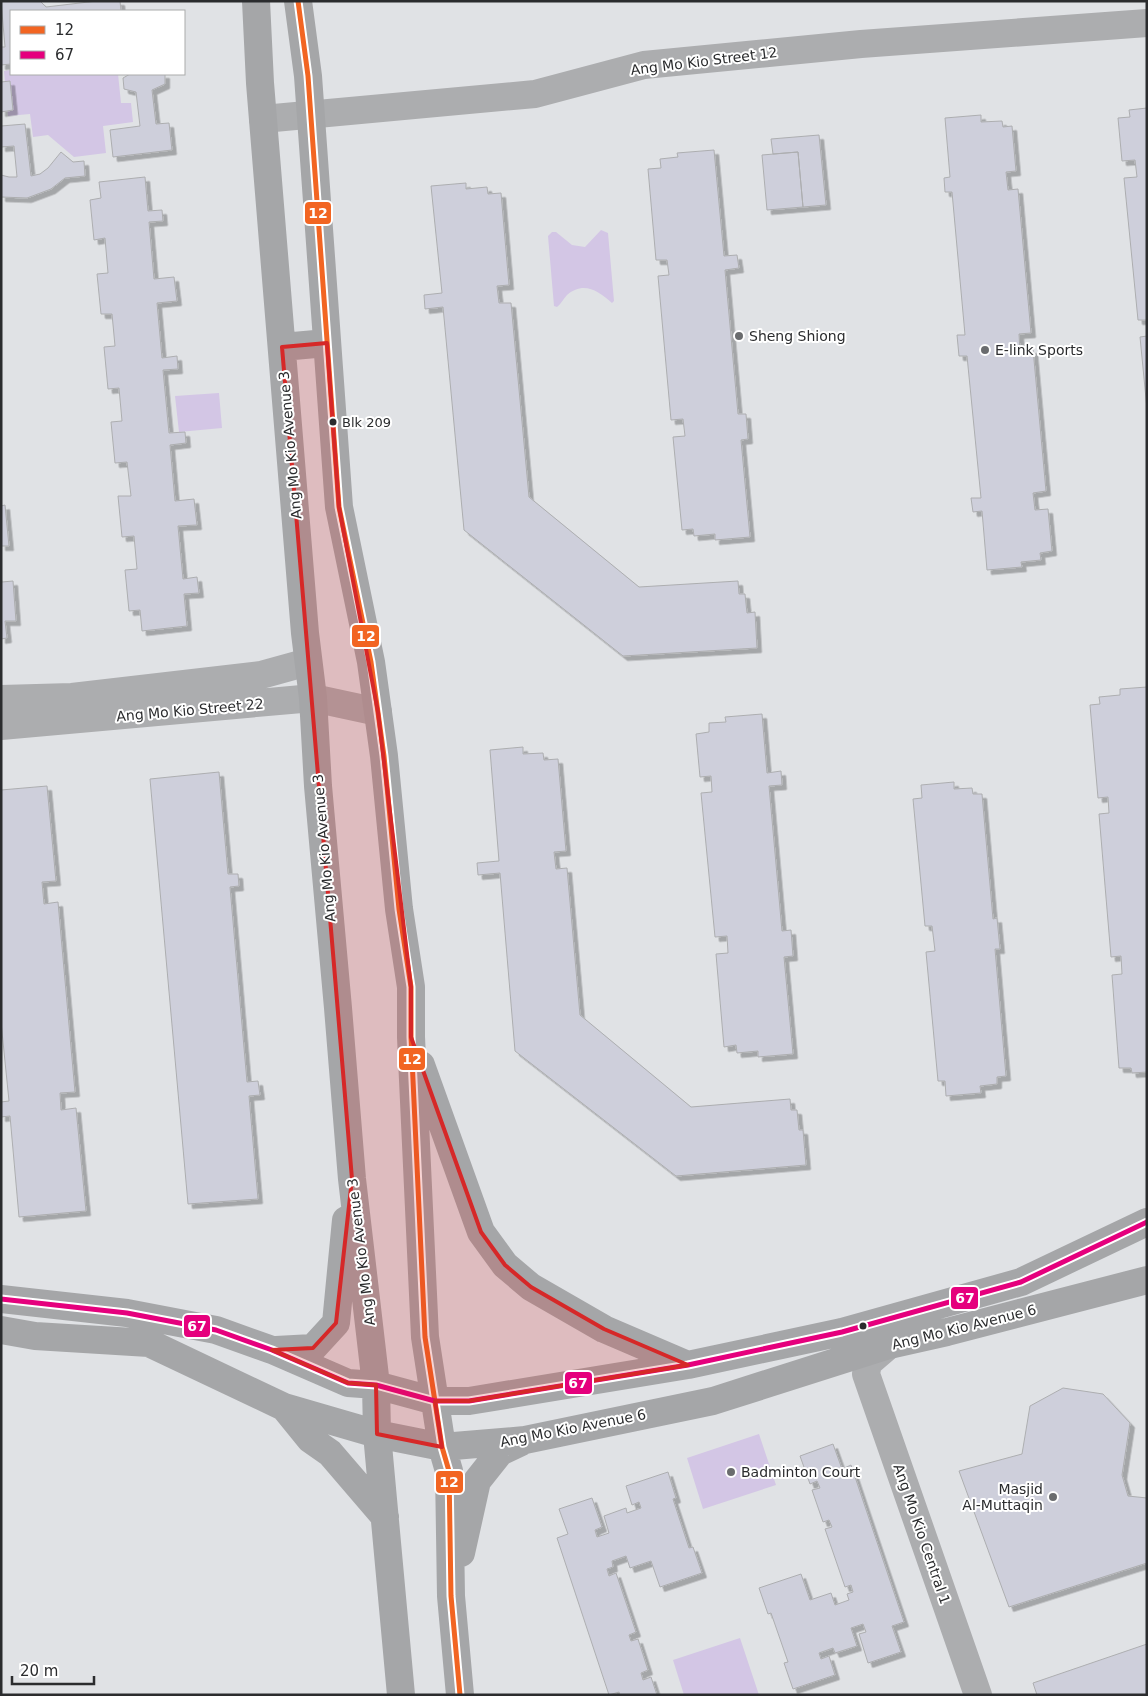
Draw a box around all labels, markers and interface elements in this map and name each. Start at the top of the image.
legend [10,10,185,75]
text: 12 [55,21,74,39]
street label: Ang Mo Kio Street 12 [630,44,778,78]
text: 67 [55,46,74,64]
line badge: 12 [304,201,332,225]
text: 12 [308,205,328,221]
place label: Sheng Shiong [749,328,846,344]
marker: Sheng Shiong [733,330,745,342]
place label: E-link Sports [995,342,1083,358]
marker: E-link Sports [979,344,991,356]
street label: Ang Mo Kio Avenue 3 [276,370,304,520]
place label: Blk 209 [342,415,391,430]
marker: Blk 209 [328,417,338,427]
line badge: 12 [351,624,380,648]
text: 12 [356,628,376,644]
street label: Ang Mo Kio Street 22 [116,696,264,724]
street label: Ang Mo Kio Avenue 3 [310,773,338,923]
line badge: 12 [398,1047,426,1071]
text: 12 [402,1051,422,1067]
street label: Ang Mo Kio Avenue 3 [344,1177,378,1327]
line badge: 67 [950,1286,979,1310]
text: 67 [955,1290,975,1306]
street label: Ang Mo Kio Avenue 6 [890,1301,1038,1353]
line badge: 67 [183,1314,211,1338]
text: 67 [187,1318,207,1334]
unlabelled marker [858,1321,868,1331]
line badge: 67 [564,1371,593,1395]
text: 67 [568,1375,588,1391]
street label: Ang Mo Kio Avenue 6 [499,1406,647,1450]
street label: Ang Mo Kio Central 1 [890,1462,954,1606]
place label: Badminton Court [741,1464,861,1480]
marker: Badminton Court [725,1466,737,1478]
line badge: 12 [435,1470,464,1494]
text: 12 [439,1474,459,1490]
place label: Masjid Al-Muttaqin [962,1481,1043,1513]
marker: Masjid Al-Muttaqin [1047,1491,1059,1503]
scale bar [12,1654,95,1686]
text: 20 m [20,1662,58,1680]

